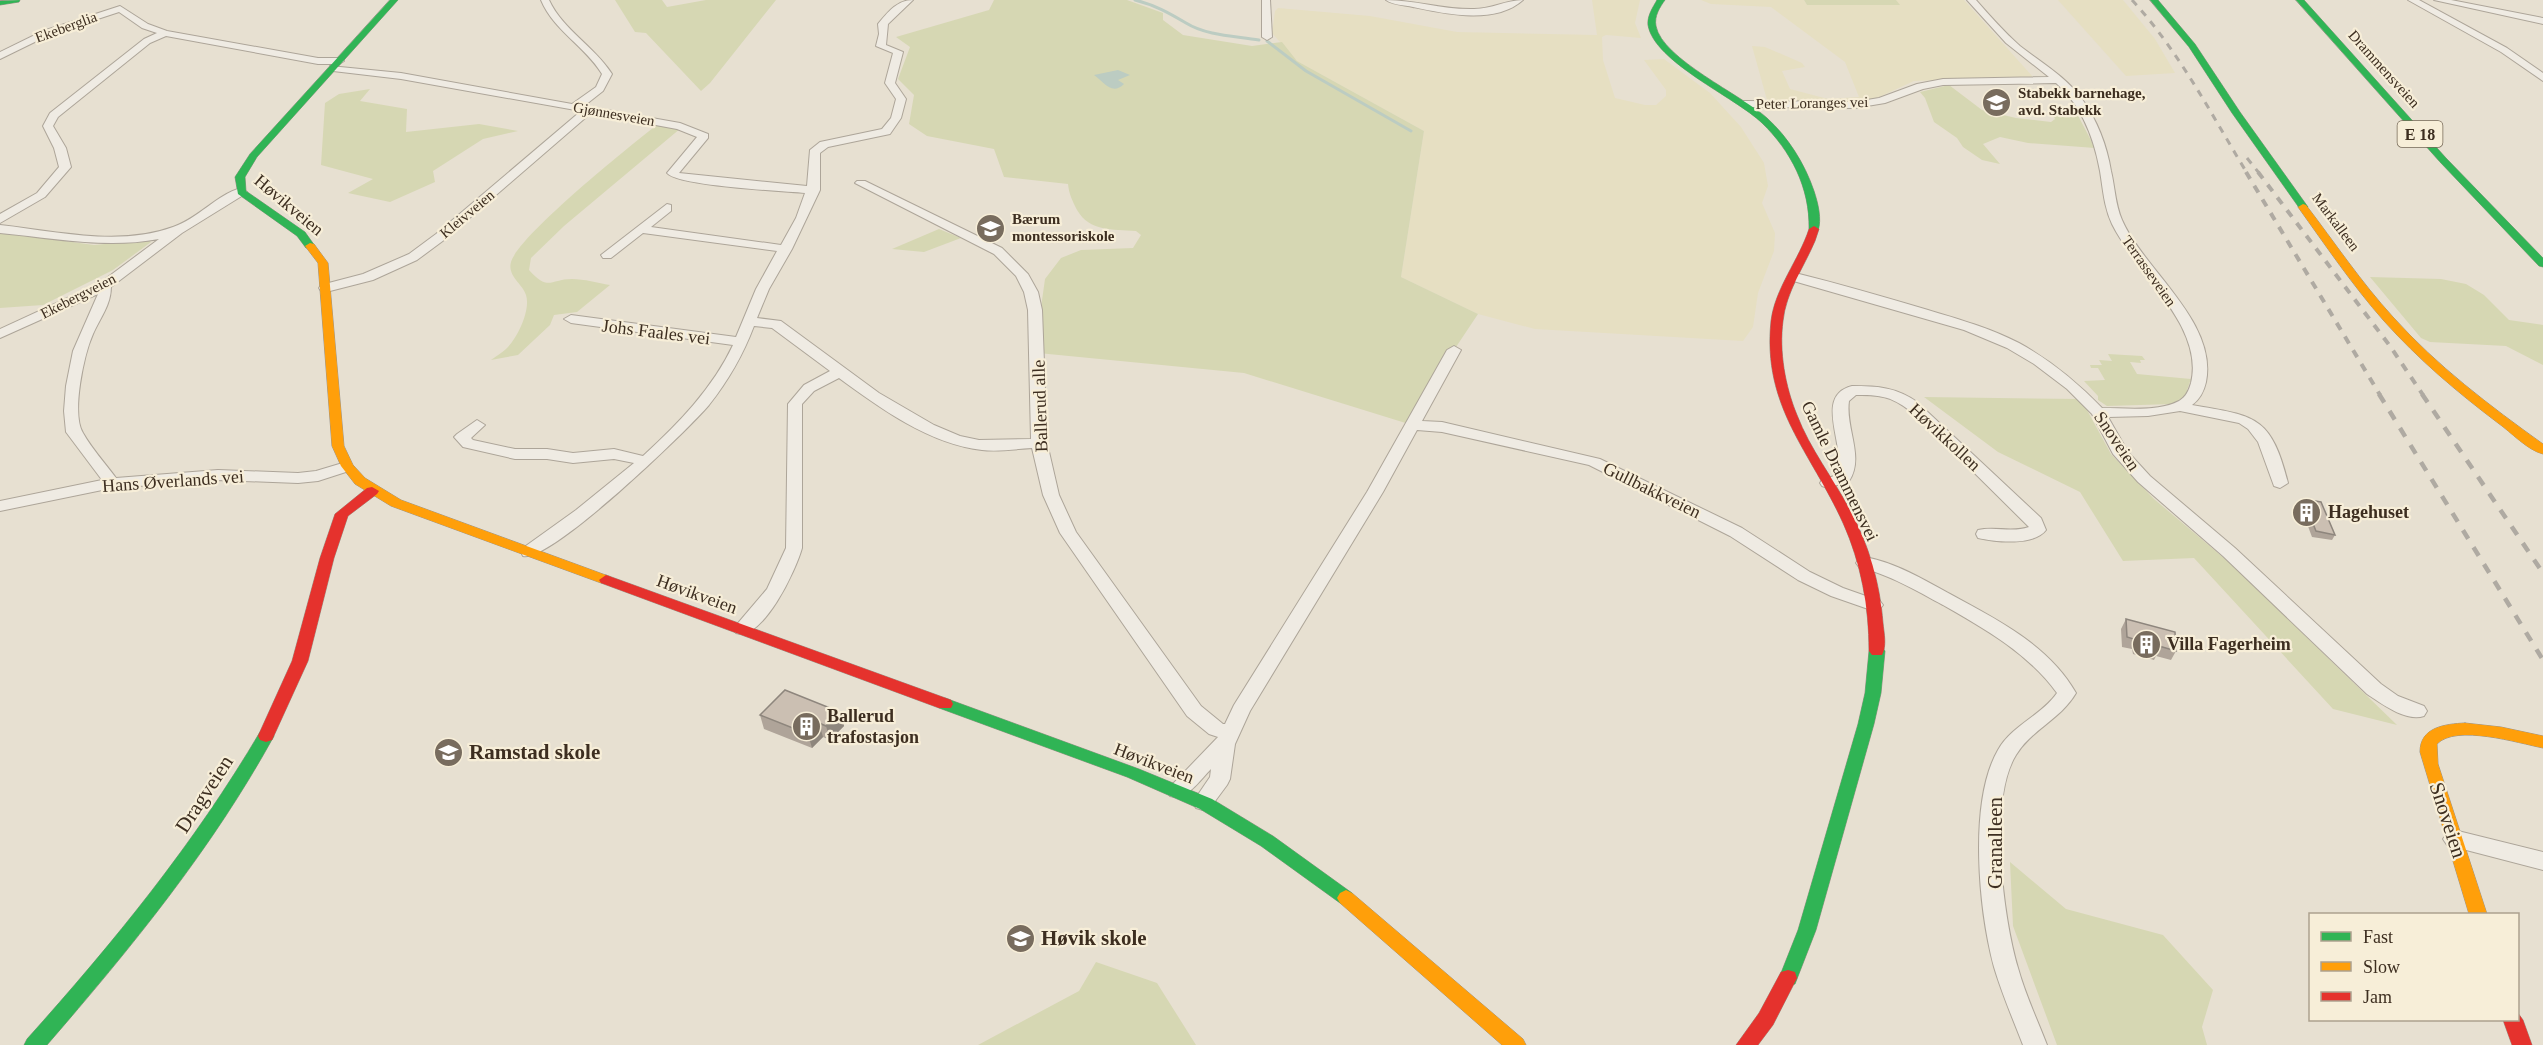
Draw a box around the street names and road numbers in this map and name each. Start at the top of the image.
street label: Ekeberglia [33,8,99,46]
street label: Drammensveien [2345,27,2423,111]
street label: Peter Loranges vei [1756,94,1868,112]
street label: Gjønnesveien [572,99,656,129]
road number: E 18 [2398,121,2442,147]
street label: Høvikveien [250,170,328,240]
street label: Kleivveien [437,186,498,241]
street label: Markalleen [2309,190,2363,254]
street label: Terrasseveien [2119,233,2179,310]
street label: Ekebergveien [38,270,119,322]
street label: Johs Faales vei [601,315,711,349]
street label: Ballerud alle [1028,359,1052,453]
street label: Gamle Drammensvei [1797,398,1883,544]
street label: Høvikkollen [1905,399,1985,475]
street label: Snoveien [2090,408,2144,474]
street label: Gullbakkveien [1600,458,1704,522]
street label: Hans Øverlands vei [101,466,245,496]
street label: Høvikveien [654,570,740,618]
street label: Høvikveien [1111,739,1197,787]
street label: Dragveien [170,750,238,837]
street label: Snoveien [2425,779,2472,861]
street label: Granalleen [1983,796,2007,889]

